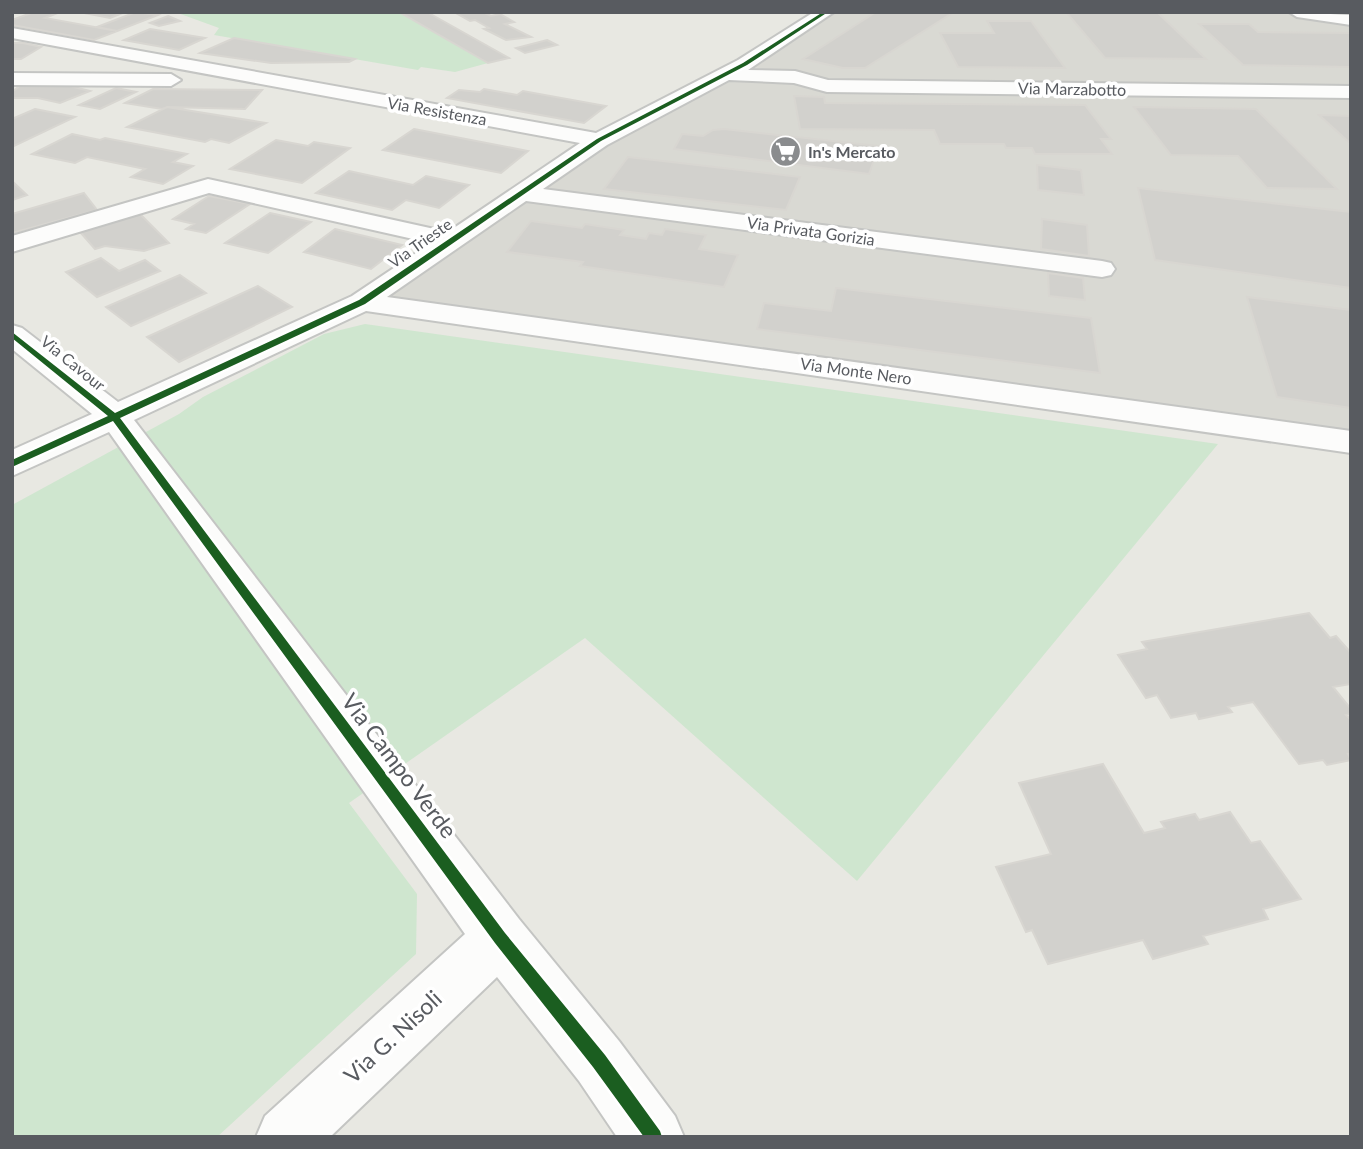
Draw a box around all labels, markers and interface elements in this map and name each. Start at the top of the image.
street label: Via Marzabotto [1018,78,1126,99]
street label: Via Resistenza [386,92,488,129]
supermarket icon: In's Mercato [768,135,802,169]
place label: In's Mercato [808,142,895,161]
street label: Via Privata Gorizia [746,212,876,249]
street label: Via Trieste [384,214,455,271]
street label: Via Cavour [37,331,109,394]
street label: Via Monte Nero [799,353,913,388]
street label: Via Campo Verde [336,687,463,843]
street label: Via G. Nisoli [338,984,447,1089]

